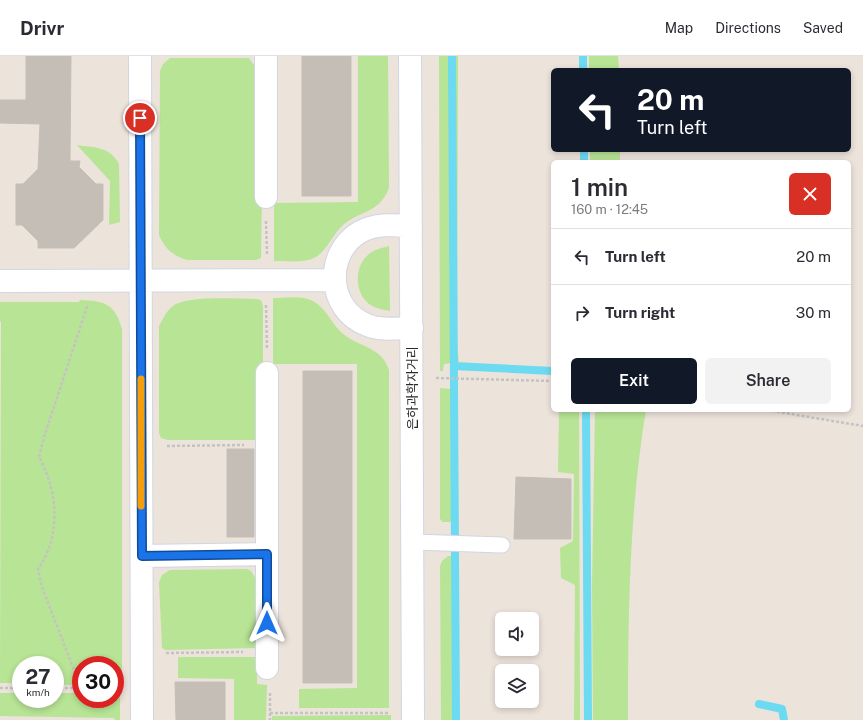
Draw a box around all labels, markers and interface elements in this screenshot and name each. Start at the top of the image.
text: Drivr [20,17,64,39]
text: Map [665,20,693,36]
text: Directions [715,20,781,36]
text: Saved [803,20,843,36]
text: 20 m [637,83,704,116]
icon: left [571,84,623,136]
pin [123,101,157,135]
icon: arrive [129,107,151,129]
text: Turn left [637,117,707,138]
text: 1 min [571,173,628,201]
button: close [789,173,831,215]
text: 160 m · 12:45 [571,202,648,217]
icon: left [571,246,593,268]
text: Turn left [605,248,666,265]
text: 20 m [796,248,831,265]
icon: right [571,302,593,324]
text: Turn right [605,304,675,321]
text: 30 m [796,304,831,321]
street label: 은하과학자거리 [405,346,420,430]
button: Exit [571,358,697,404]
button: Share [705,358,831,404]
position arrow [246,602,288,644]
map controls [495,612,539,708]
button: sound [495,612,539,656]
speed limit sign: 30 [72,656,124,708]
button: layers [495,664,539,708]
text: 27 [25,665,51,689]
text: km/h [26,686,50,698]

